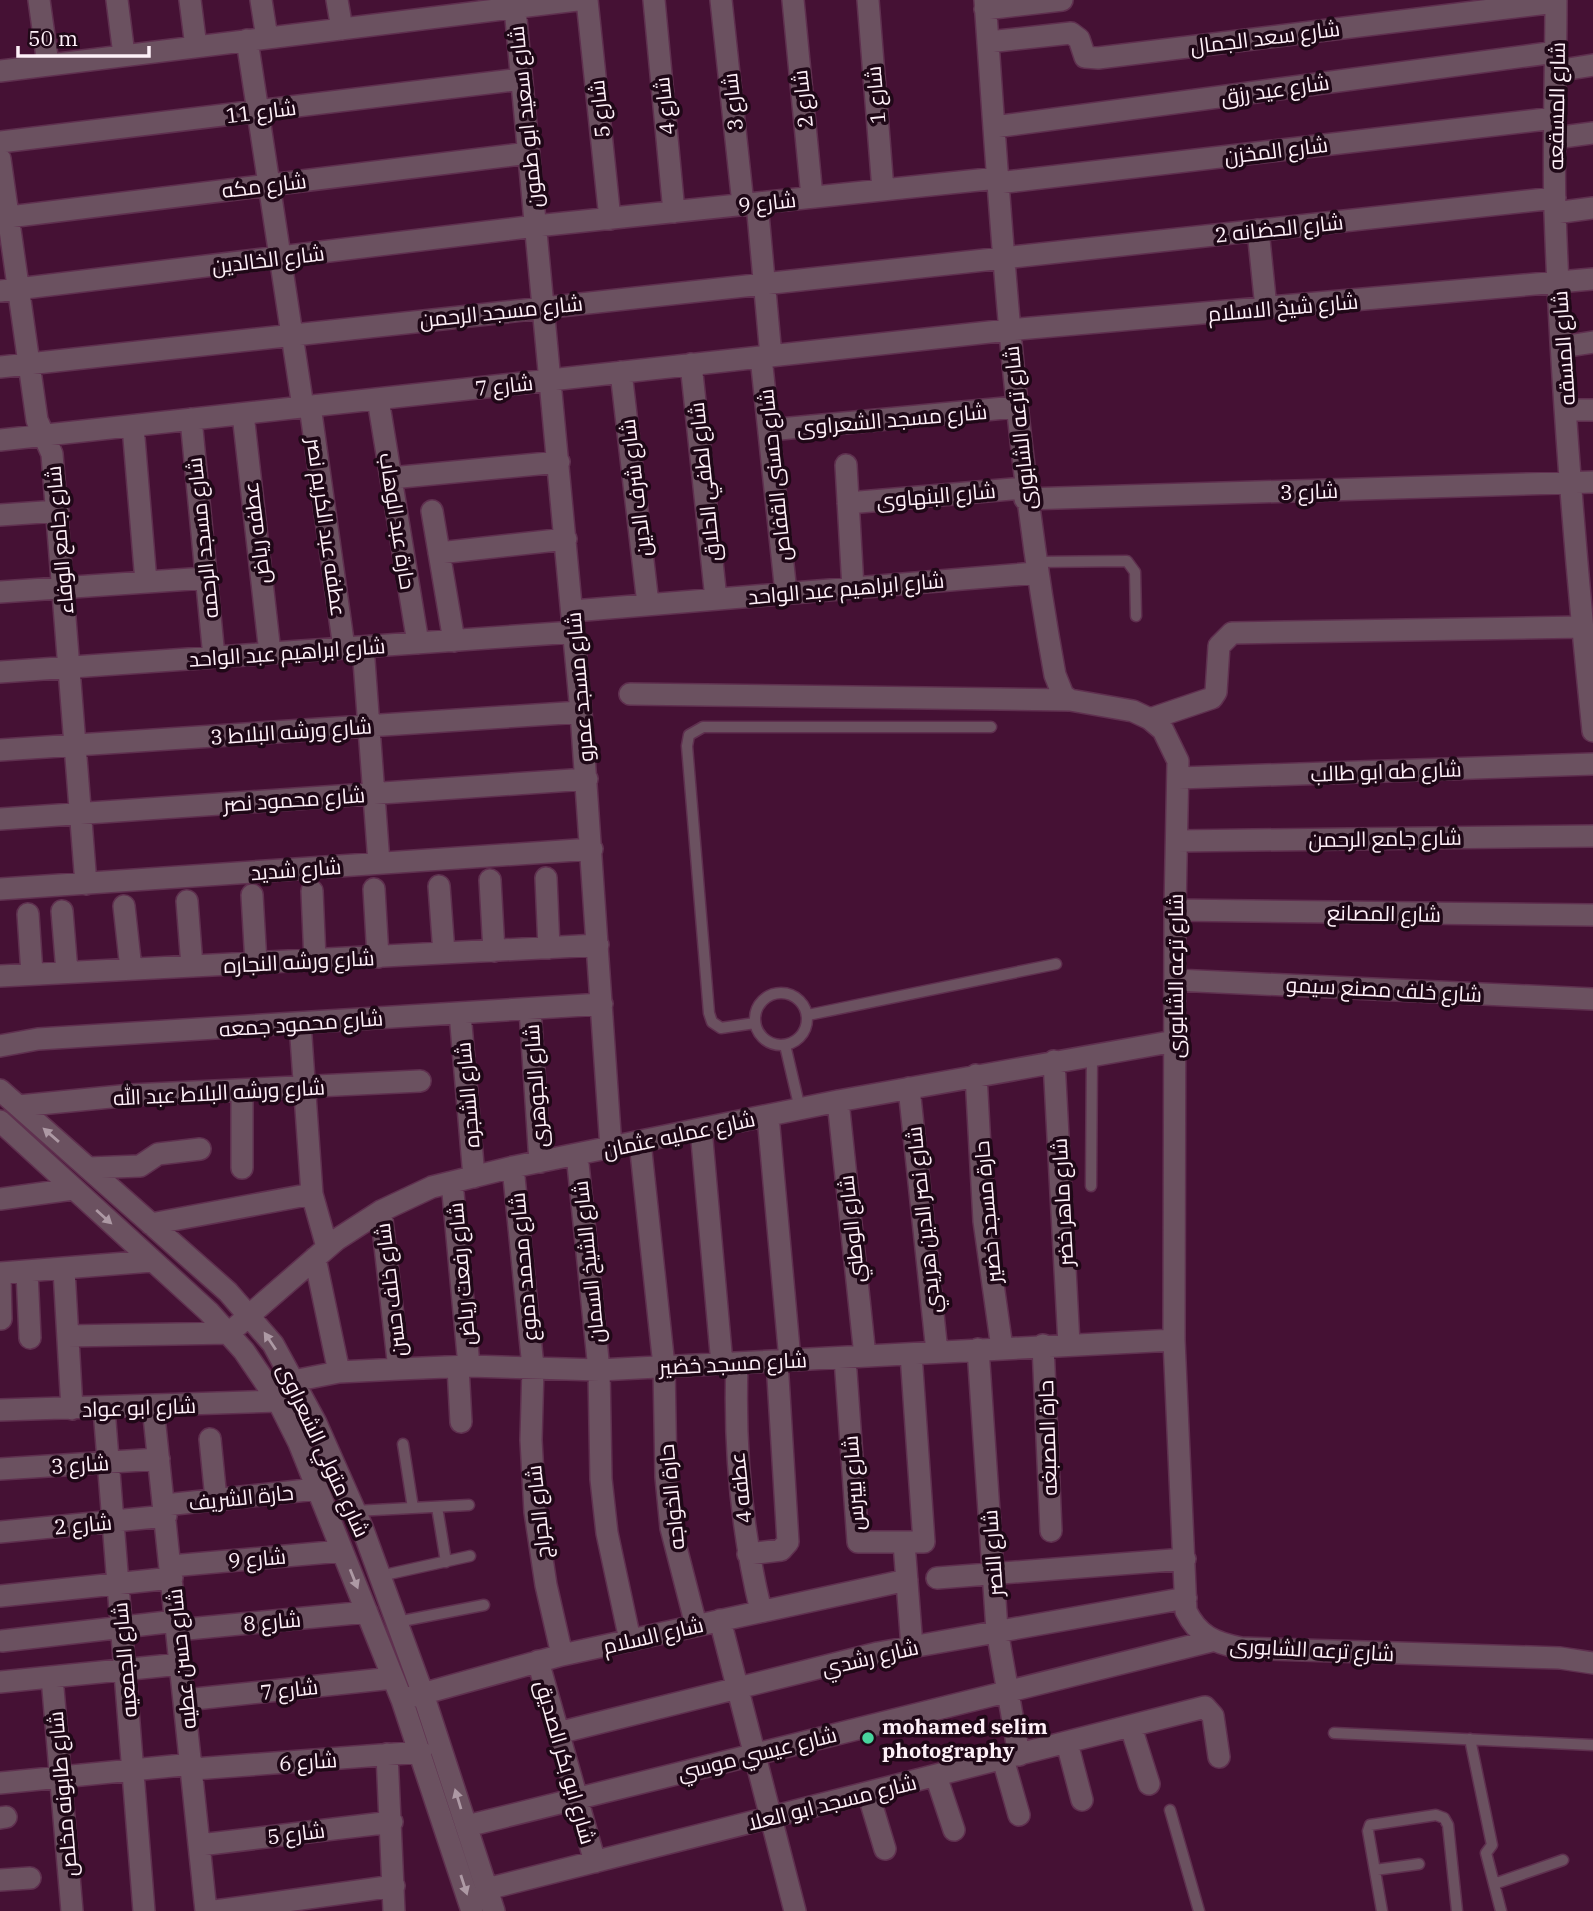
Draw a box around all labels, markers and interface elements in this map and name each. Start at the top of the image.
scale bar [18,14,149,58]
street label: شارع سعد الجمال [1188,14,1342,61]
text: 50 m [28,24,78,52]
street label: شارع سعيد ابو طمون [502,25,549,209]
street label: شارع المسقعه [1541,42,1572,170]
street label: شارع 1 [859,65,892,125]
street label: شارع عيد رزق [1219,68,1331,111]
street label: شارع 2 [785,69,820,129]
street label: شارع 3 [715,72,750,132]
street label: شارع 4 [647,76,682,136]
street label: شارع 5 [582,79,617,139]
street label: شارع 11 [224,93,298,130]
street label: شارع المخزن [1223,130,1329,171]
street label: شارع مكه [220,166,308,205]
street label: شارع 9 [737,185,797,220]
street label: شارع الحضانه 2 [1213,207,1345,250]
street label: شارع الخالدين [210,238,326,281]
street label: شارع شيخ الاسلام [1207,286,1359,329]
street label: شارع مسجد الرحمن [418,289,584,334]
street label: شارع المسقه [1545,290,1582,406]
street label: شارع ترعه الشابورى [996,345,1043,511]
street label: شارع 7 [474,368,534,403]
street label: شارع حسنى القفاص [751,387,798,562]
street label: شارع مسجد الشعراوى [796,397,988,442]
street label: شارع لطفي الحلاق [682,401,729,563]
street label: شارع شرف الدين [613,418,658,558]
street label: عطفه عبد الكريم نصر [299,435,353,618]
street label: حارة عبد الوهاب [373,451,423,591]
street label: شارع مسجد الرحمه [180,456,225,620]
street label: شارع جامع الوفاء [39,465,80,615]
street label: شارع البنهاوى [875,476,997,515]
street label: شارع 3 [1279,476,1339,507]
street label: عطفه رياض [236,480,276,586]
street label: شارع ابراهيم عبد الواحد [747,565,946,612]
street label: شارع مسجد عمرو [559,611,600,763]
street label: شارع ابراهيم عبد الواحد [188,631,386,674]
street label: شارع ورشه البلاط 3 [209,711,373,752]
street label: شارع طه ابو طالب [1310,754,1462,789]
street label: شارع محمود نصر [221,780,366,819]
street label: شارع جامع الرحمن [1308,823,1462,854]
street label: شارع شديد [250,852,342,887]
street label: شارع ترعه الشابورى [1161,894,1190,1058]
street label: شارع المصانع [1327,898,1441,929]
street label: شارع ورشه النجاره [223,943,375,980]
street label: شارع خلف مصنع سيمو [1285,970,1483,1009]
street label: شارع محمود جمعه [218,1003,384,1044]
street label: شارع الجوهرى [517,1023,554,1149]
street label: شارع الشجره [448,1041,487,1149]
street label: شارع ورشه البلاط عبد الله [112,1072,326,1113]
street label: شارع عمليه عثمان [600,1104,758,1165]
street label: شارع نصر الدين هريدي [899,1125,950,1315]
one-way arrow [42,1127,60,1143]
street label: شارع ماهر خضر [1045,1137,1080,1268]
street label: حارة مسجد خضير [967,1140,1007,1285]
street label: شارع الوطني [831,1173,874,1284]
street label: شارع الشيخ السمان [566,1179,611,1345]
street label: شارع محمد دموع [503,1191,544,1343]
street label: شارع رفعت رياض [441,1201,482,1347]
one-way arrow [95,1209,113,1225]
street label: شارع خلف حسن [368,1221,413,1359]
one-way arrow [264,1331,277,1350]
street label: شارع مسجد خضير [657,1345,808,1382]
street label: شارع متولي الشعراوى [269,1359,377,1543]
street label: حارة المصبغه [1031,1380,1063,1496]
street label: شارع ابو عواد [81,1391,197,1424]
street label: شارع بيبرس [836,1434,871,1531]
street label: حارة الخواجه [652,1443,690,1551]
street label: شارع 3 [50,1448,110,1481]
street label: عطفه 4 [722,1451,758,1525]
street label: شارع الجراج [519,1464,558,1560]
street label: حارة الشريف [187,1478,295,1516]
street label: شارع 2 [53,1508,113,1541]
street label: شارع النصر [975,1509,1010,1598]
street label: شارع 9 [227,1542,287,1575]
one-way arrow [348,1569,359,1590]
street label: شارع حسن عطيه [160,1587,203,1731]
street label: شارع الجمعيه [105,1601,144,1719]
street label: شارع 8 [242,1605,302,1638]
street label: شارع السلام [600,1610,706,1661]
street label: شارع ترعه الشابورى [1229,1631,1395,1668]
street label: شارع رشدي [819,1632,922,1685]
street label: شارع 7 [259,1672,319,1707]
street label: شارع ابو بكر الصديق [528,1677,603,1848]
street label: شارع طابونه مخلص [41,1710,84,1878]
place label: mohamed selim photography [882,1712,1048,1764]
street label: شارع عيسي موسي [674,1720,840,1788]
marker: mohamed selim photography [860,1730,876,1746]
street label: شارع 6 [278,1745,338,1778]
street label: شارع مسجد ابو العلا [745,1767,920,1837]
one-way arrow [453,1789,463,1810]
street label: شارع 5 [265,1816,327,1851]
one-way arrow [459,1875,470,1896]

